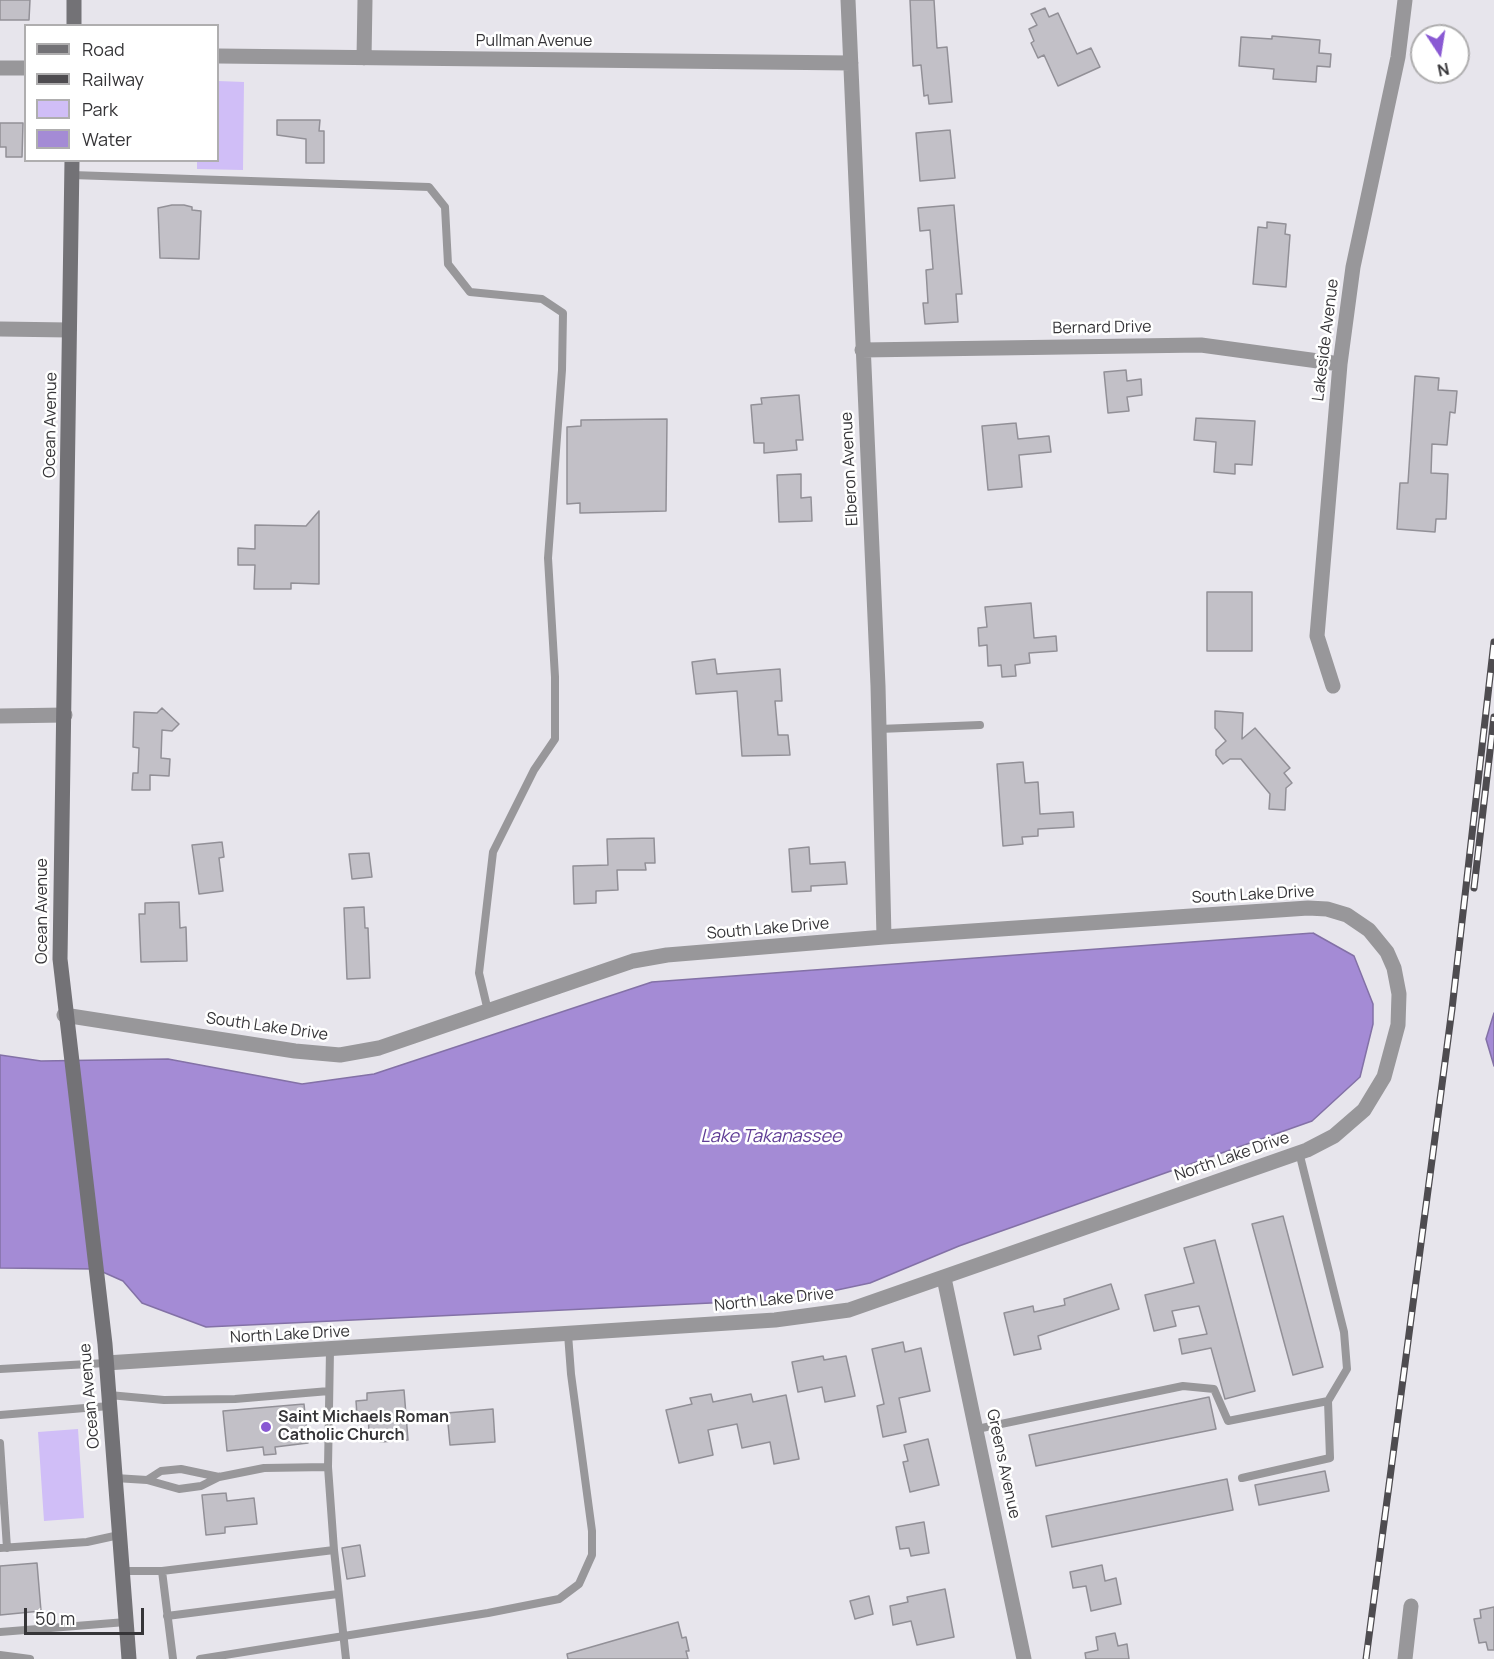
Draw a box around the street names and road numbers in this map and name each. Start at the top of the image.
street label: Pullman Avenue [476,32,592,52]
street label: Lakeside Avenue [1309,278,1343,402]
street label: Bernard Drive [1052,318,1152,338]
street label: Ocean Avenue [40,372,62,478]
street label: Elberon Avenue [837,411,863,527]
street label: Ocean Avenue [33,858,53,964]
street label: South Lake Drive [1191,882,1315,908]
street label: South Lake Drive [706,914,830,944]
street label: South Lake Drive [205,1009,329,1045]
street label: North Lake Drive [1172,1128,1292,1186]
street label: North Lake Drive [713,1284,835,1316]
street label: North Lake Drive [230,1322,350,1348]
street label: Ocean Avenue [76,1342,104,1450]
street label: Greens Avenue [982,1408,1024,1520]

